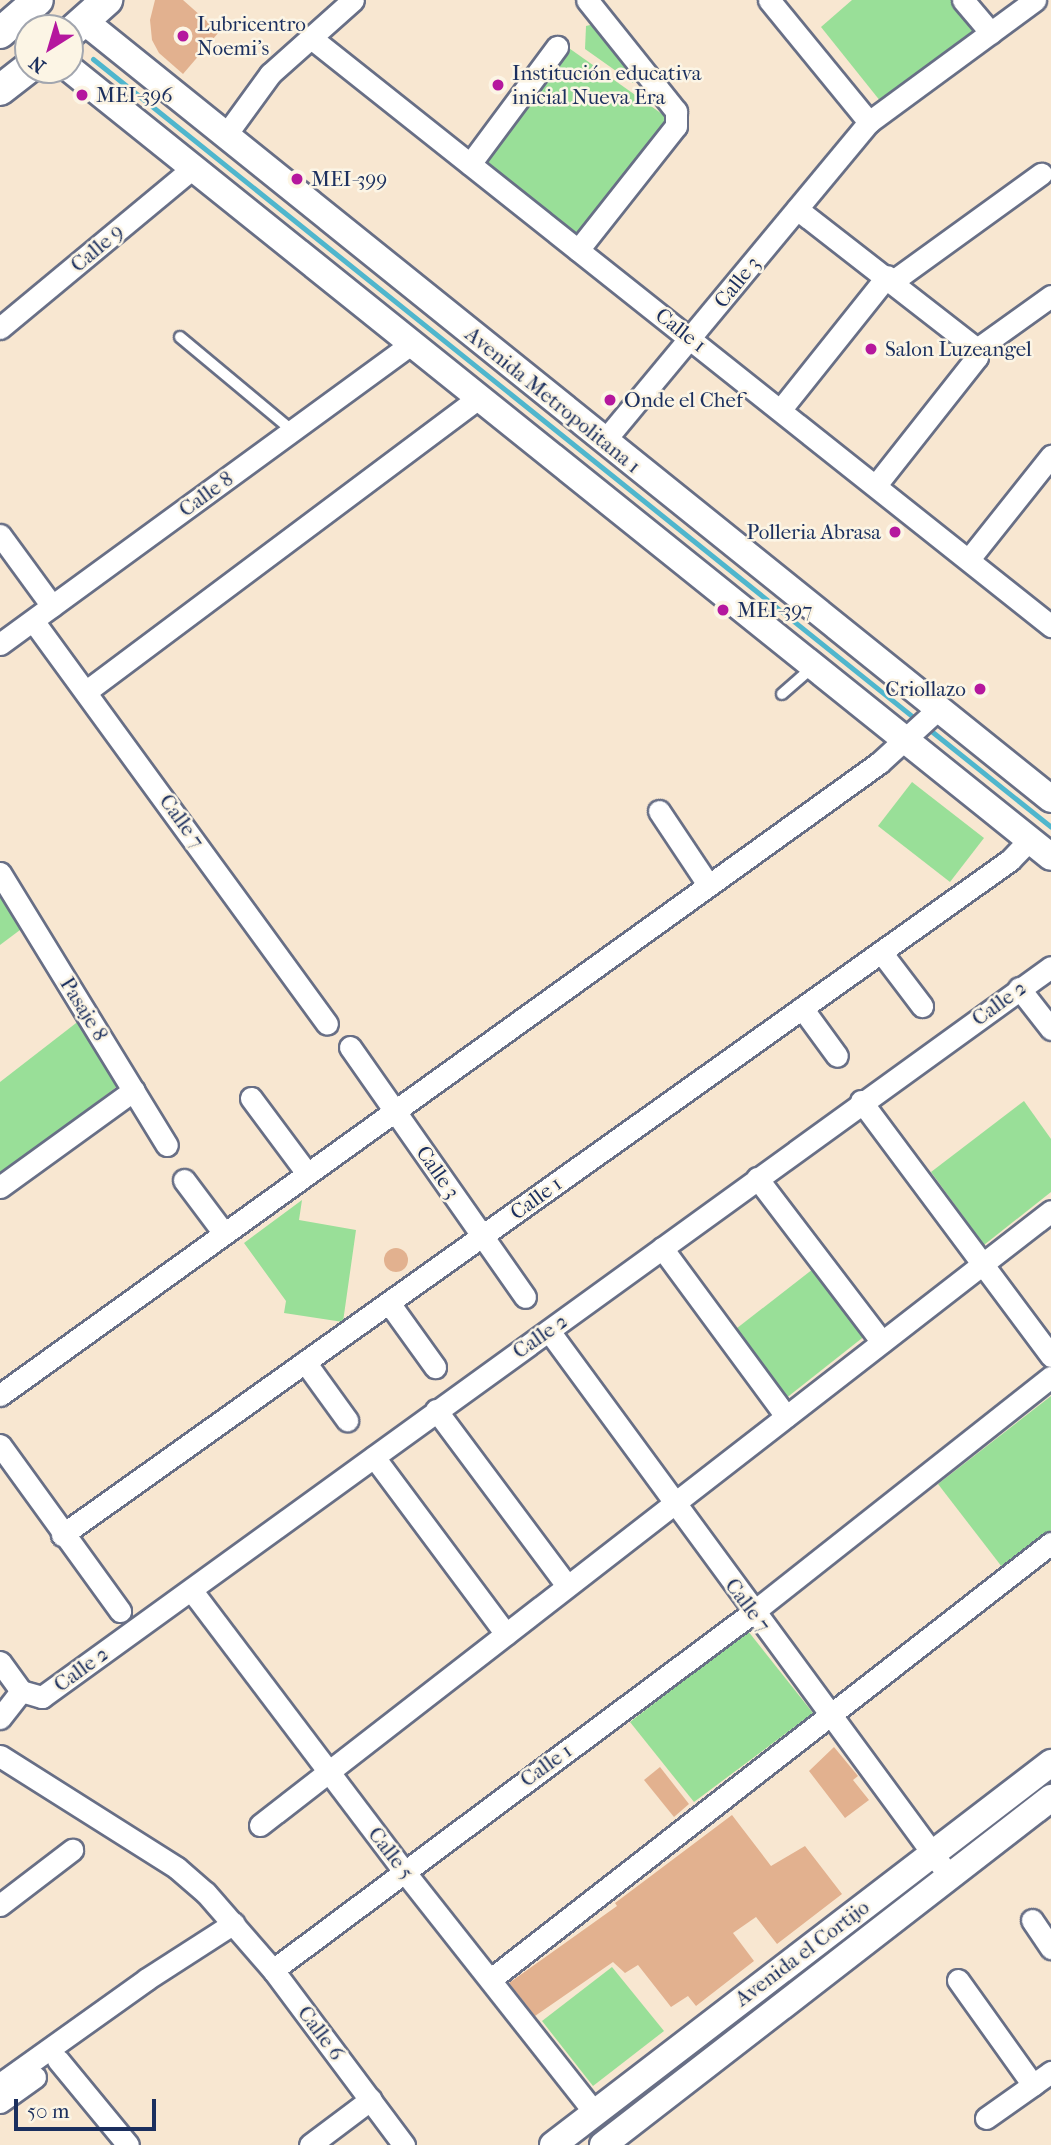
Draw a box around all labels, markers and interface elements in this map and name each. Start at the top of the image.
place label: Lubricentro Noemi's [197,11,306,61]
north arrow [14,14,84,84]
marker: Lubricentro Noemi's [175,28,191,44]
text: N [25,51,50,77]
place label: Institución educativa inicial Nueva Era [512,60,701,110]
marker: Institución educativa inicial Nueva Era [490,77,506,93]
place label: MEI-396 [96,82,173,108]
marker: MEI-396 [74,87,90,103]
place label: MEI-399 [311,166,387,192]
marker: MEI-399 [289,171,305,187]
street label: Calle 9 [65,219,129,277]
street label: Calle 3 [709,251,765,313]
street label: Calle 1 [651,302,711,358]
street label: Avenida Metropolitana 1 [460,321,646,479]
place label: Salon Luzeangel [885,336,1032,362]
marker: Salon Luzeangel [863,341,879,357]
place label: Onde el Chef [624,387,743,413]
marker: Onde el Chef [602,392,618,408]
street label: Calle 8 [174,466,238,522]
place label: Polleria Abrasa [747,519,881,545]
marker: Polleria Abrasa [887,524,903,540]
place label: MEI-397 [737,597,812,623]
marker: MEI-397 [715,602,731,618]
place label: Criollazo [885,676,966,702]
marker: Criollazo [972,681,988,697]
street label: Calle 7 [154,789,210,853]
street label: Pasaje 8 [55,972,113,1046]
street label: Calle 2 [967,975,1031,1031]
street label: Calle 3 [411,1141,465,1203]
street label: Calle 1 [505,1171,567,1225]
street label: Calle 2 [508,1308,572,1364]
street label: Calle 7 [720,1573,776,1637]
street label: Calle 2 [49,1641,113,1697]
street label: Calle 1 [515,1738,577,1792]
street label: Calle 5 [363,1822,419,1884]
street label: Avenida el Cortijo [730,1894,874,2012]
street label: Calle 6 [292,2001,350,2065]
scale bar [18,2086,159,2130]
text: 50 m [27,2099,70,2123]

